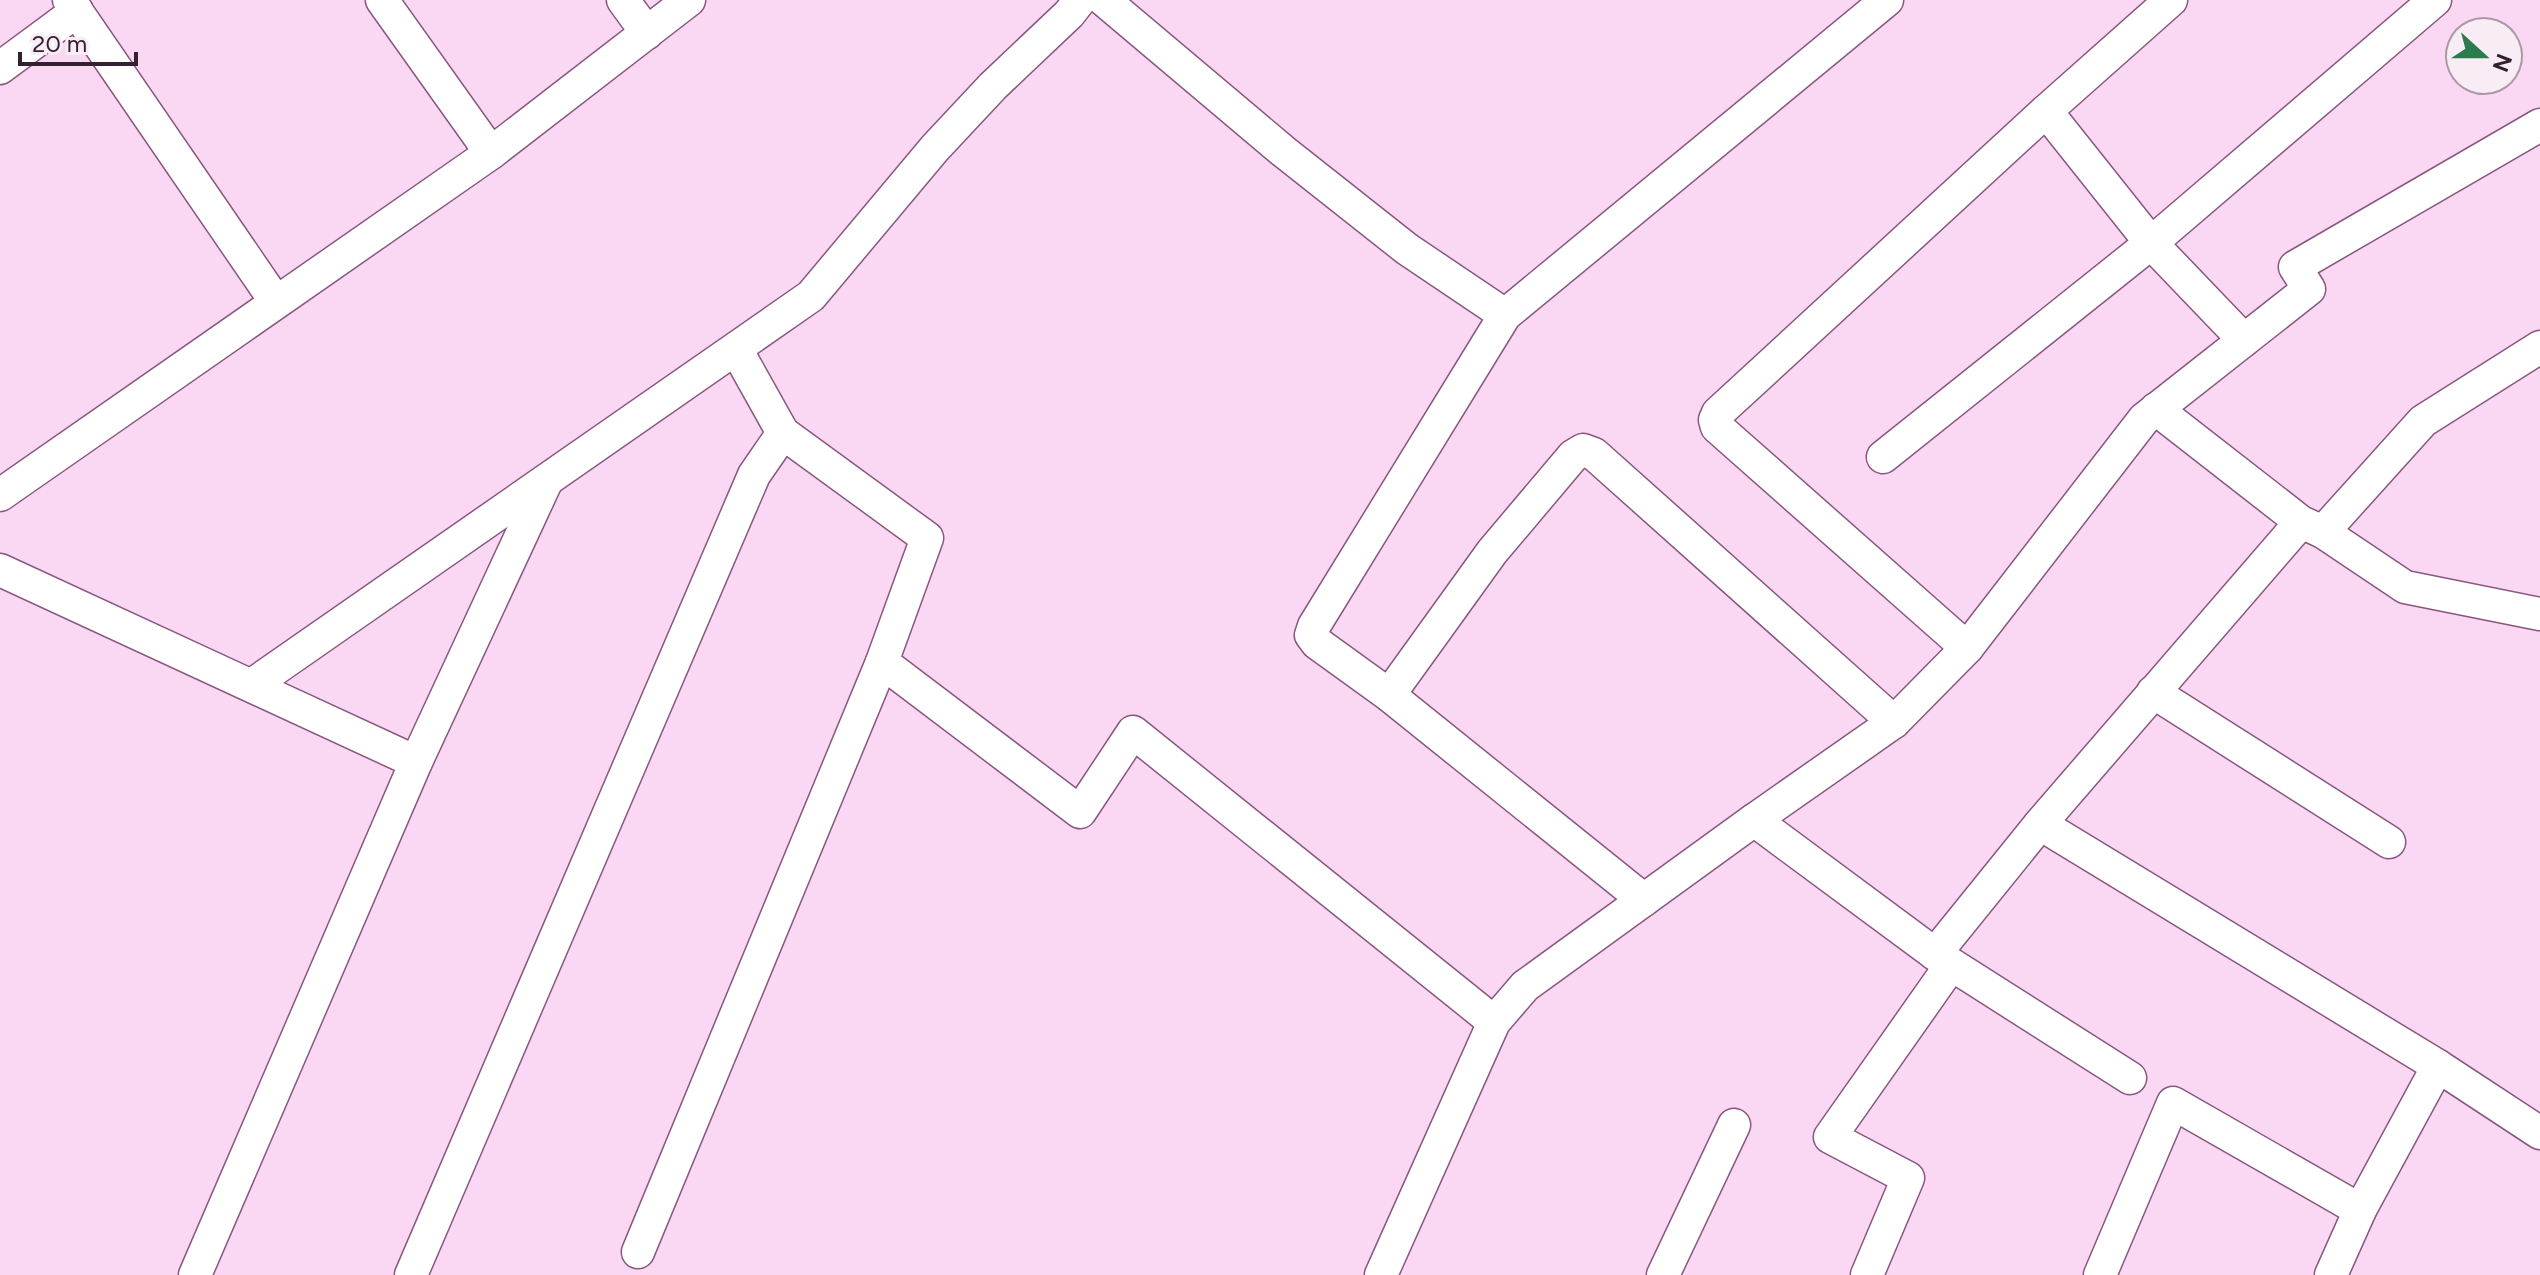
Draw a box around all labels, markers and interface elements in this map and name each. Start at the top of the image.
scale bar [20,16,136,66]
north arrow [2444,16,2524,96]
text: 20 m [32,29,87,58]
text: N [2487,50,2518,76]

